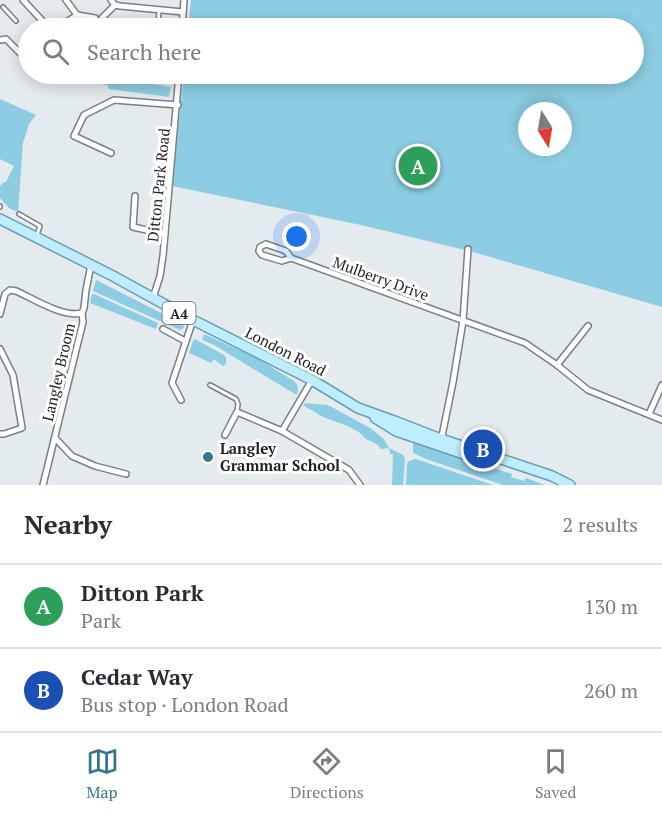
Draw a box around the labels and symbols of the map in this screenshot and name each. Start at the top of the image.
north arrow [518,102,572,156]
street label: Ditton Park Road [142,127,174,243]
pin: A [398,144,438,188]
your location [282,222,311,251]
street label: Mulberry Drive [330,251,432,305]
road number: A4 [162,302,195,324]
street label: Langley Broom [37,321,79,423]
street label: London Road [242,322,330,380]
pin: B [464,426,502,472]
place label: Langley Grammar School [220,438,340,475]
marker: Langley Grammar School [201,450,215,464]

